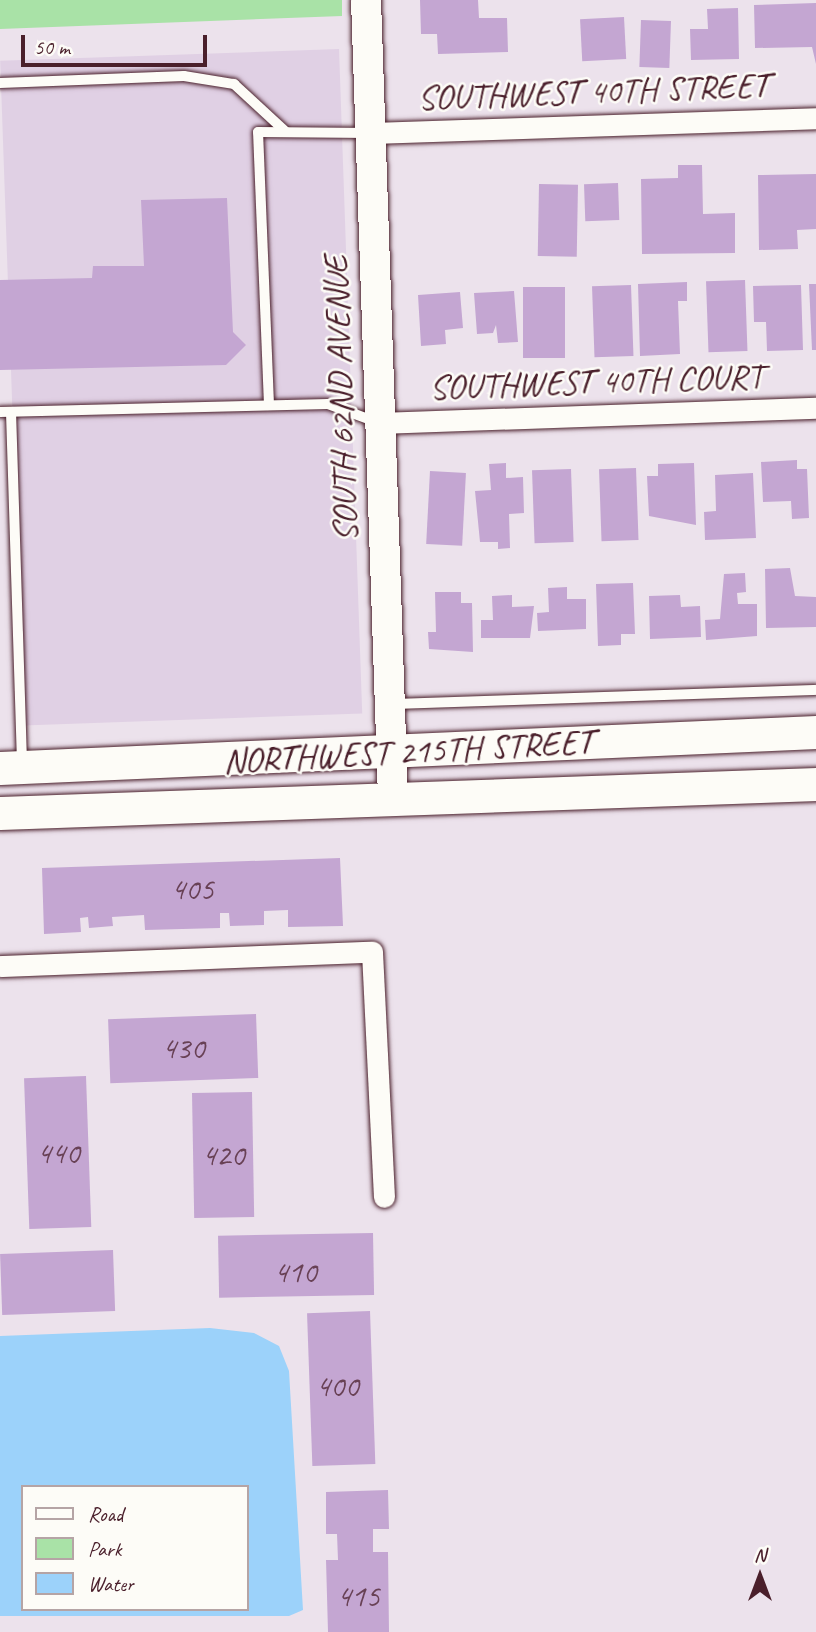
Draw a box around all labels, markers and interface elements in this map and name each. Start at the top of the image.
scale bar [24,21,210,65]
text: 50 m [34,34,70,60]
street label: SOUTHWEST 40TH STREET [417,65,769,119]
street label: SOUTH 62ND AVENUE [315,256,367,542]
street label: SOUTHWEST 40TH COURT [430,355,762,409]
street label: NORTHWEST 215TH STREET [222,721,594,783]
house number: 405 [170,870,214,908]
house number: 430 [161,1029,205,1067]
house number: 440 [36,1134,80,1172]
house number: 420 [201,1136,245,1174]
house number: 410 [273,1253,317,1291]
house number: 400 [315,1367,359,1405]
legend [21,1485,248,1611]
text: Road [88,1501,123,1527]
text: Park [88,1536,121,1562]
north arrow [725,1541,795,1611]
text: N [754,1543,766,1567]
text: Water [88,1571,134,1597]
house number: 415 [336,1577,380,1615]

